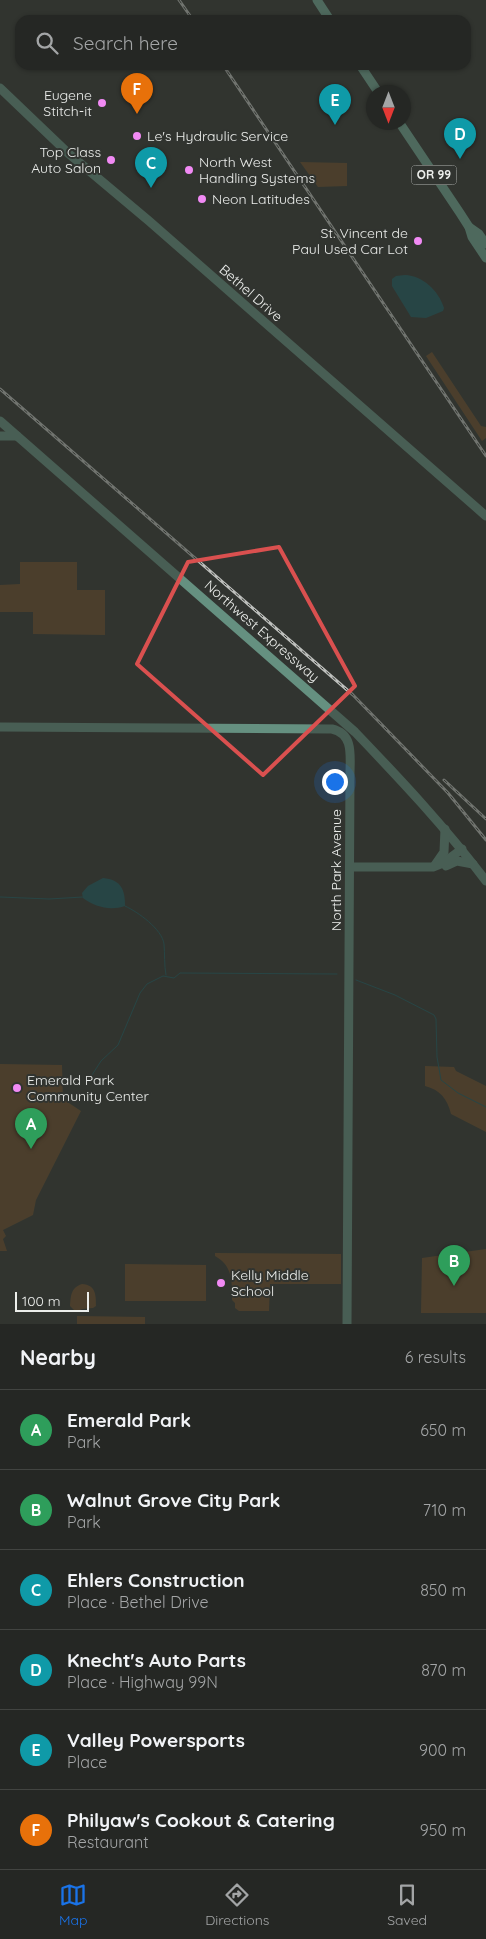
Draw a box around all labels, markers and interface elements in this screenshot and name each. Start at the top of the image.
search box [15,15,471,70]
icon: search [33,29,61,57]
text: Search here [73,31,178,55]
pin: F [121,73,153,114]
pin: E [319,84,351,125]
north arrow [366,85,411,130]
place label: Eugene Stitch-it [43,86,92,120]
marker: Eugene Stitch-it [96,97,108,109]
pin: D [444,118,476,159]
place label: Le's Hydraulic Service [147,127,288,145]
marker: Le's Hydraulic Service [131,130,143,142]
place label: Top Class Auto Salon [31,143,101,177]
pin: C [135,147,167,188]
place label: North West Handling Systems [199,153,315,187]
marker: Top Class Auto Salon [105,154,117,166]
marker: North West Handling Systems [183,164,195,176]
road number: OR 99 [412,166,456,184]
place label: Neon Latitudes [212,190,310,208]
marker: Neon Latitudes [196,193,208,205]
place label: St. Vincent de Paul Used Car Lot [292,224,408,258]
marker: St. Vincent de Paul Used Car Lot [412,235,424,247]
street label: Bethel Drive [216,261,287,326]
street label: Northwest Expressway [201,576,323,686]
your location [322,769,348,795]
street label: North Park Avenue [327,809,345,931]
place label: Emerald Park Community Center [27,1071,149,1105]
marker: Emerald Park Community Center [11,1082,23,1094]
pin: A [15,1108,47,1149]
pin: B [438,1245,470,1286]
place label: Kelly Middle School [231,1266,309,1300]
marker: Kelly Middle School [215,1277,227,1289]
scale bar [15,1289,89,1312]
text: 100 m [22,1292,60,1310]
text: Nearby [20,1344,96,1370]
text: 6 results [405,1347,466,1367]
text: Emerald Park [67,1408,191,1432]
text: A [31,1420,41,1440]
text: 650 m [420,1420,466,1440]
text: Park [67,1432,101,1452]
text: Walnut Grove City Park [67,1488,280,1512]
text: B [31,1500,41,1520]
text: 710 m [423,1500,466,1520]
text: Park [67,1512,101,1532]
text: Ehlers Construction [67,1568,245,1592]
text: C [31,1580,41,1600]
text: 850 m [420,1580,466,1600]
text: Place · Bethel Drive [67,1592,209,1612]
text: Knecht's Auto Parts [67,1648,246,1672]
text: D [30,1660,42,1680]
text: 870 m [421,1660,466,1680]
text: Place · Highway 99N [67,1672,218,1692]
text: Valley Powersports [67,1728,245,1752]
text: E [31,1740,41,1760]
text: 900 m [419,1740,466,1760]
text: Place [67,1752,107,1772]
text: Philyaw's Cookout & Catering [67,1808,335,1832]
text: F [32,1820,41,1840]
text: 950 m [420,1820,466,1840]
text: Restaurant [67,1832,149,1852]
tab: Map [59,1881,87,1929]
tab: Directions [205,1881,269,1929]
tab: Saved [387,1881,427,1929]

